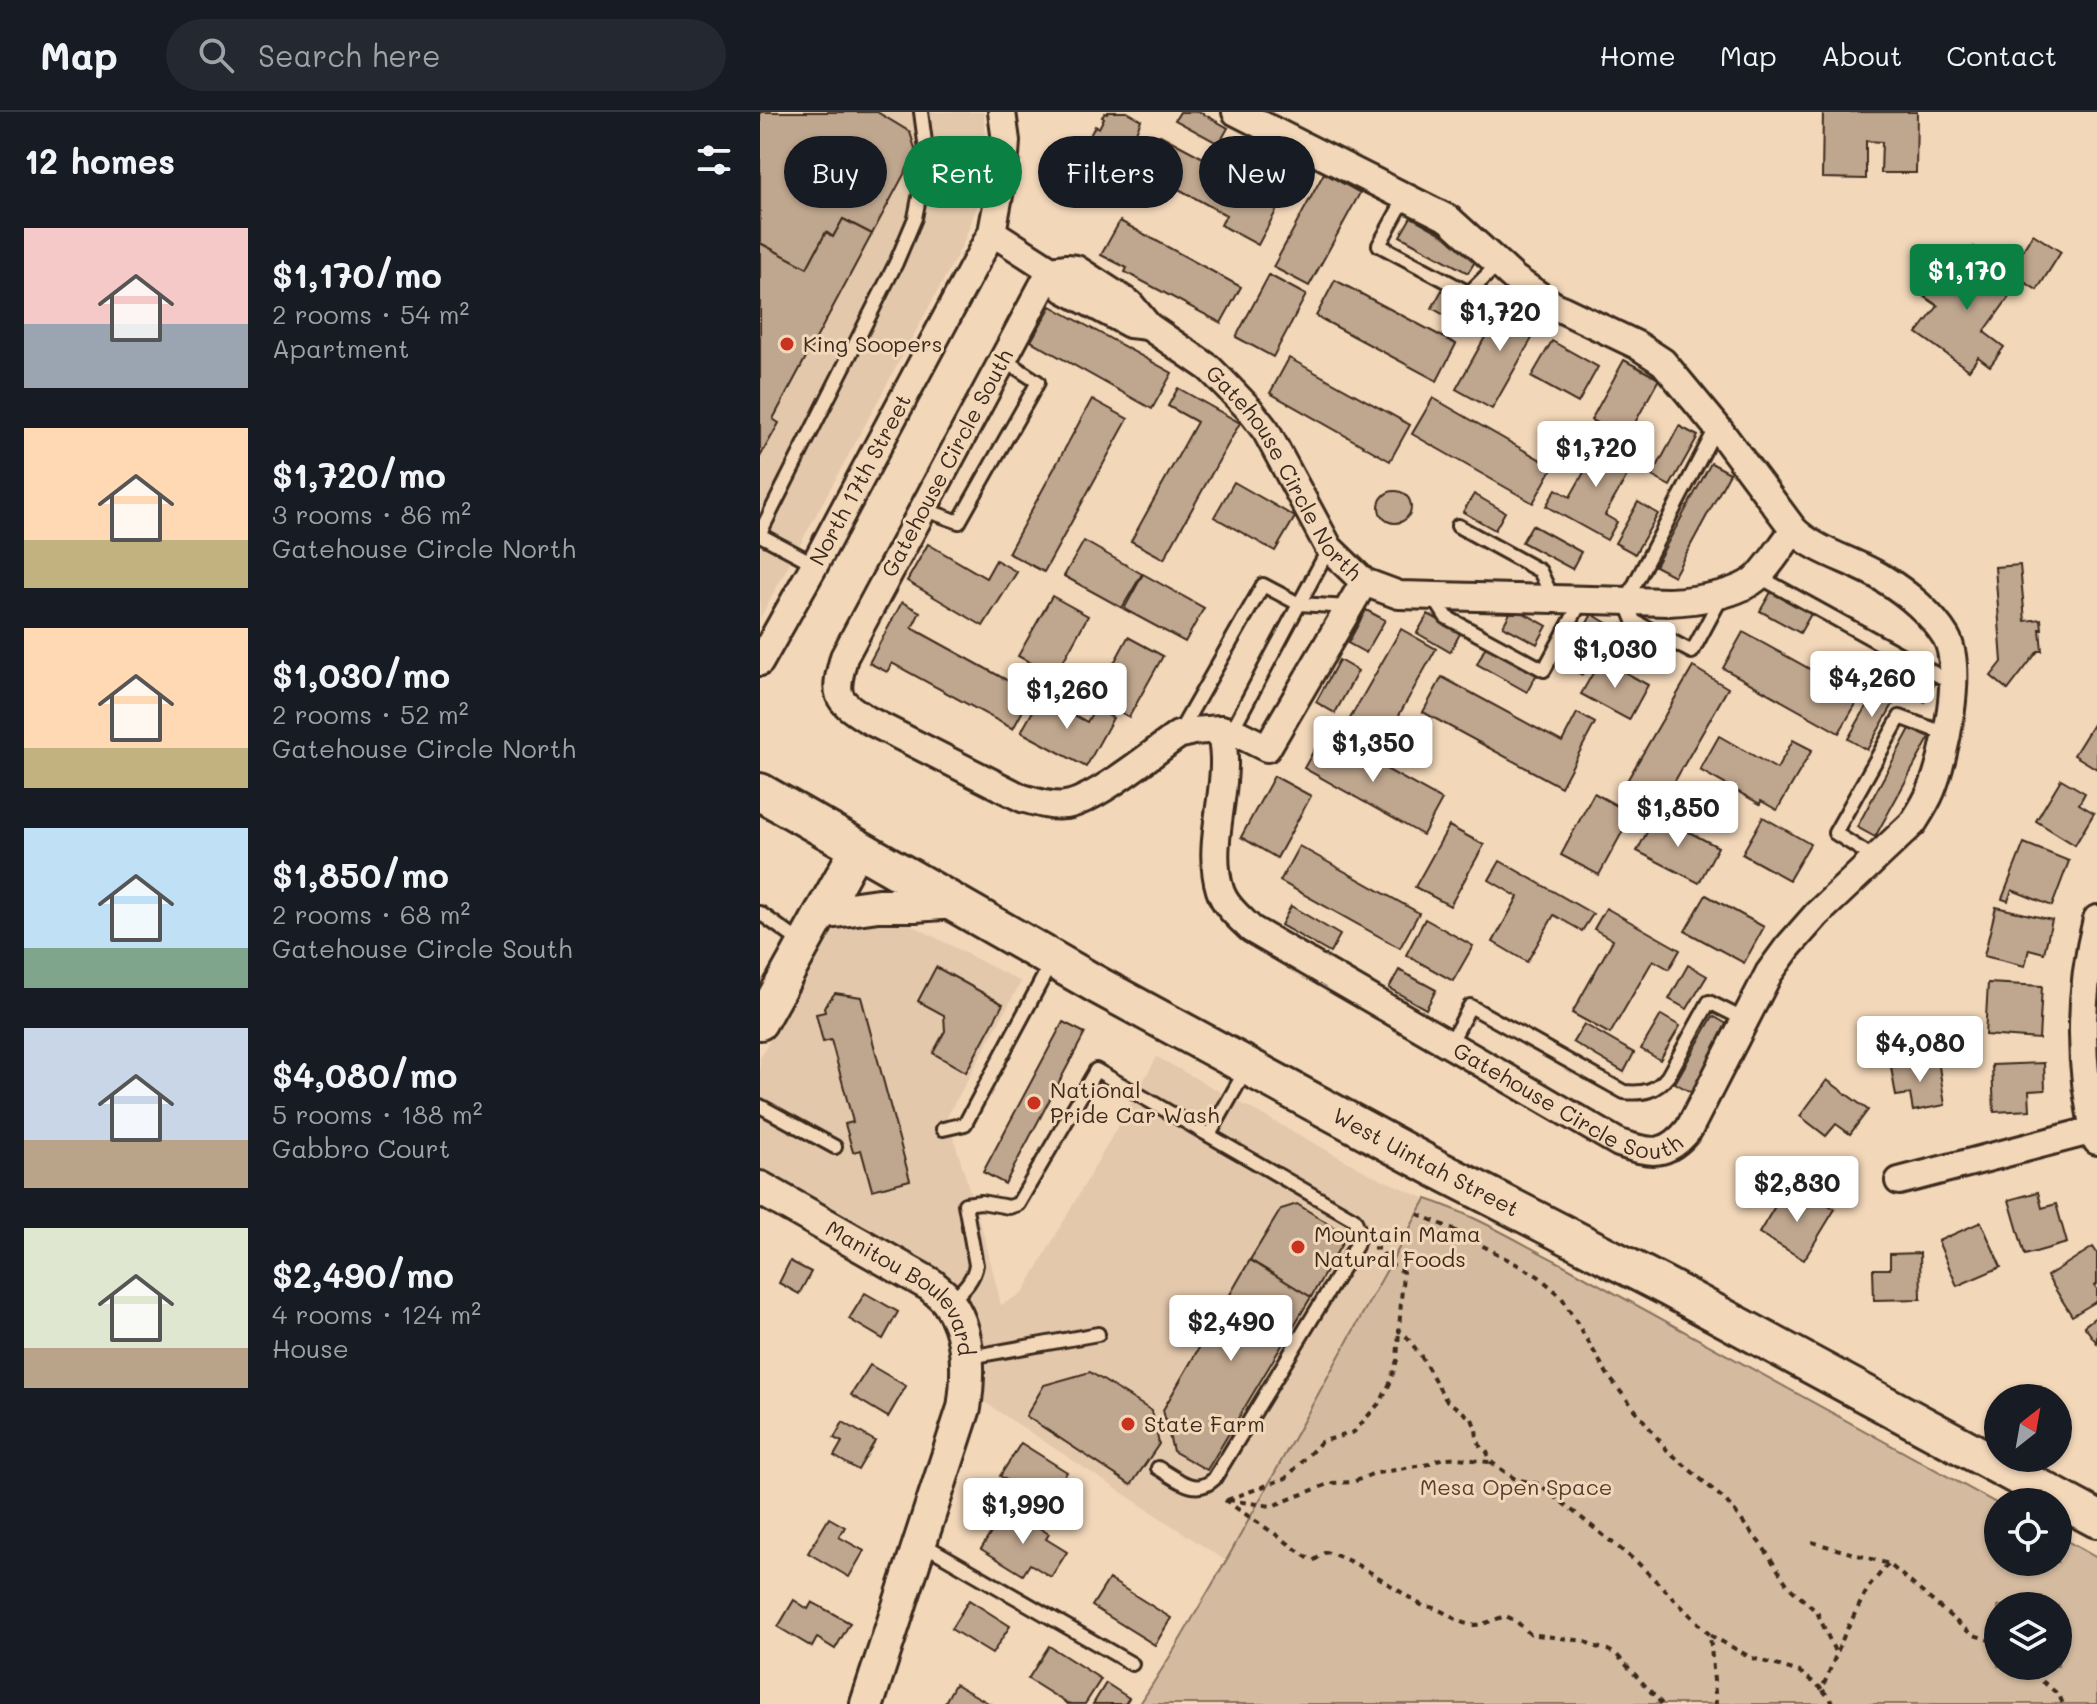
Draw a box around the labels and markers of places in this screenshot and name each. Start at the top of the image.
pin: $1,170 [1902,244,2032,312]
pin: $1,720 [1435,285,1565,353]
place label: King Soopers [803,329,942,358]
marker: King Soopers [778,335,796,353]
pin: $1,720 [1531,421,1661,489]
pin: $1,030 [1550,622,1680,690]
pin: $4,260 [1807,651,1937,719]
pin: $1,260 [1002,663,1132,731]
pin: $1,350 [1308,716,1438,784]
pin: $1,850 [1613,781,1743,849]
pin: $4,080 [1855,1016,1985,1084]
place label: National Pride Car Wash [1050,1075,1219,1129]
marker: National Pride Car Wash [1025,1094,1043,1112]
pin: $2,830 [1732,1156,1862,1224]
place label: Mountain Mama Natural Foods [1314,1219,1481,1273]
marker: Mountain Mama Natural Foods [1289,1238,1307,1256]
pin: $2,490 [1166,1295,1296,1363]
place label: State Farm [1144,1409,1265,1438]
marker: State Farm [1119,1415,1137,1433]
pin: $1,990 [958,1478,1088,1546]

